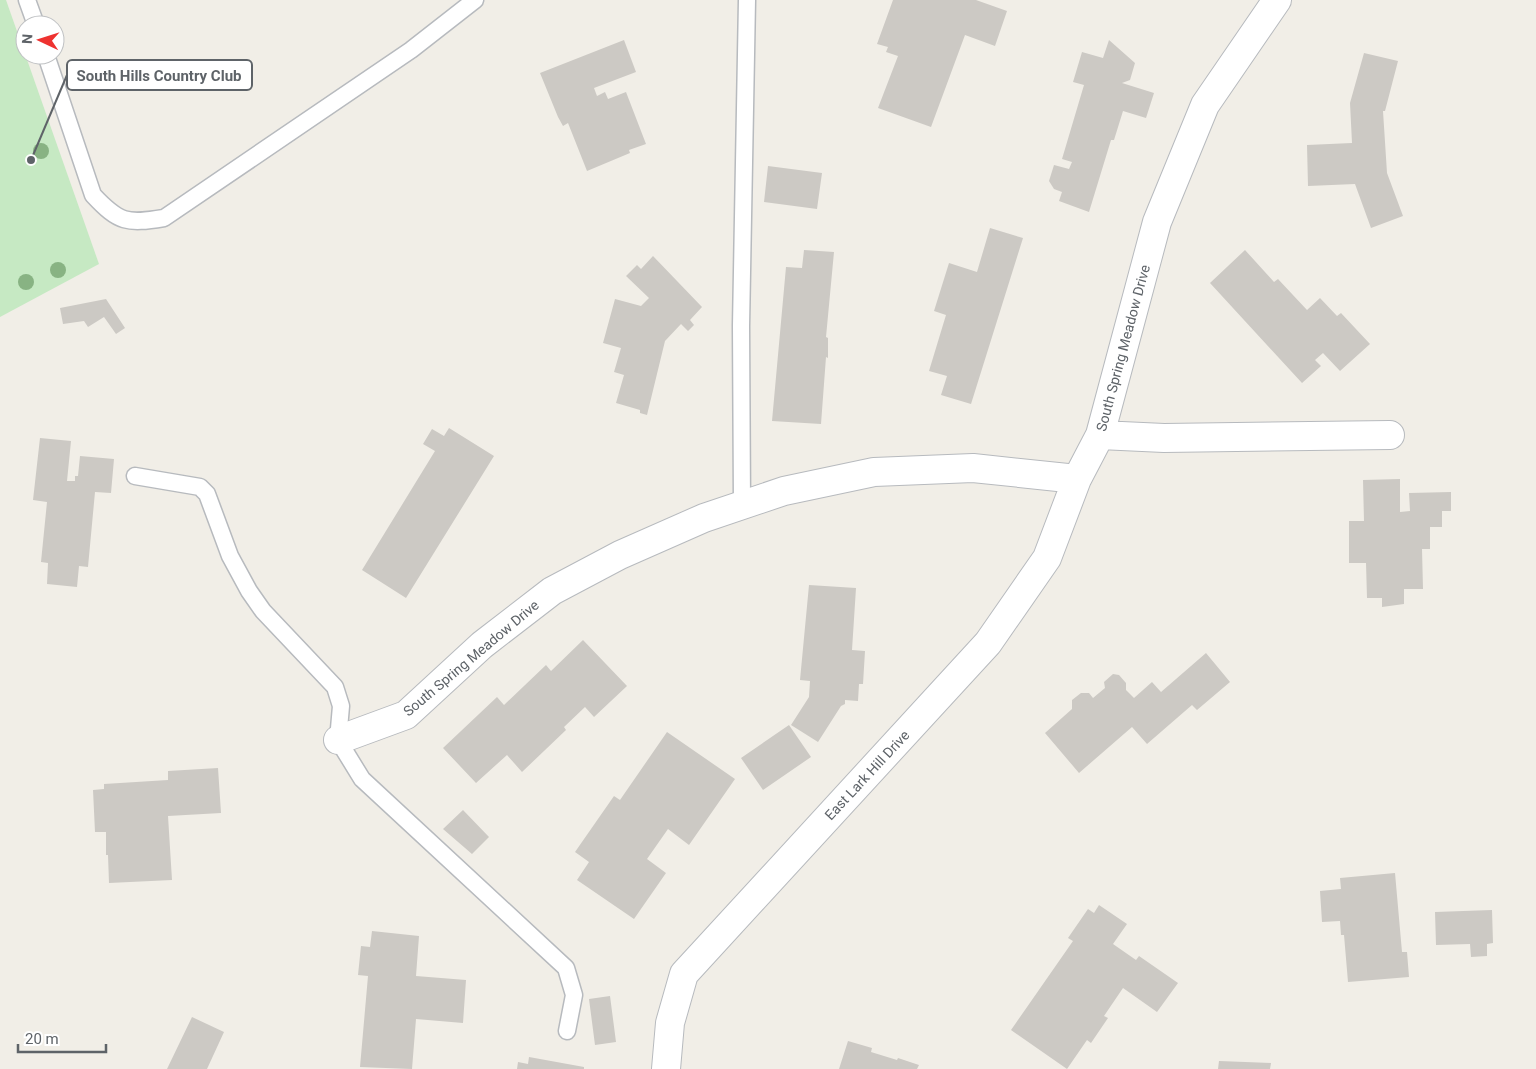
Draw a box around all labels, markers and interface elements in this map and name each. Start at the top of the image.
north arrow [15,15,65,65]
text: N [19,34,35,45]
callout: South Hills Country Club [67,60,252,90]
text: South Hills Country Club [77,67,241,85]
street label: South Spring Meadow Drive [1093,263,1153,433]
street label: South Spring Meadow Drive [400,597,542,719]
street label: East Lark Hill Drive [821,727,913,823]
scale bar [18,1022,105,1054]
text: 20 m [25,1030,59,1048]

